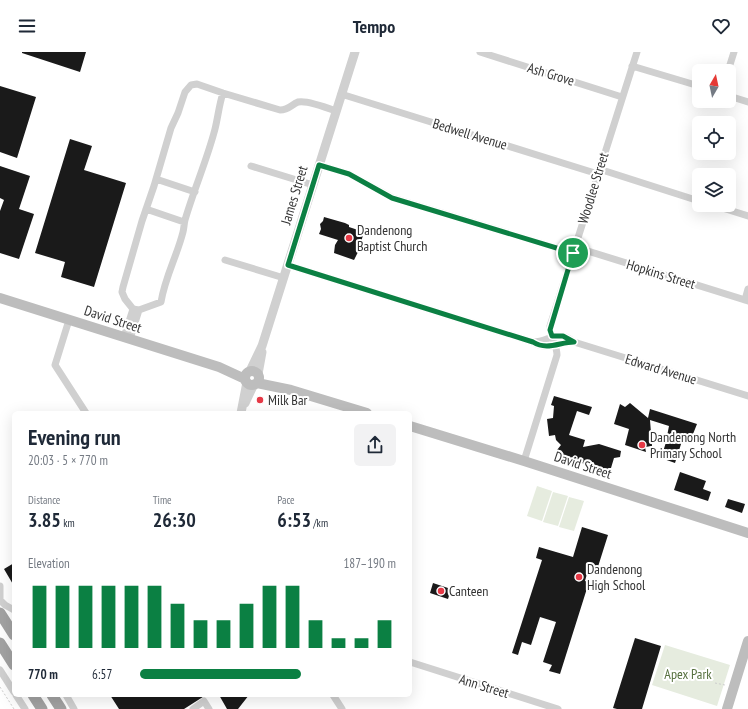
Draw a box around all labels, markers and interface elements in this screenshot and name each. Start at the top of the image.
icon: menu [16,15,38,37]
text: Tempo [353,15,395,38]
icon: heart [710,15,732,37]
street label: Ash Grove [525,58,577,90]
north arrow [692,64,736,108]
map controls [692,64,736,212]
street label: Bedwell Avenue [431,114,510,154]
button: locate [692,116,736,160]
street label: Woodlee Street [574,150,612,226]
street label: James Street [276,163,312,228]
button: layers [692,168,736,212]
place label: Dandenong Baptist Church [357,221,427,255]
marker: Dandenong Baptist Church [344,233,354,243]
pin [556,236,590,270]
icon: arrive [562,242,584,264]
street label: Hopkins Street [624,255,698,293]
street label: David Street [82,301,144,337]
street label: Edward Avenue [623,350,699,388]
place label: Milk Bar [268,391,307,409]
marker: Milk Bar [255,395,265,405]
text: Evening run [28,423,121,451]
button: share [354,424,396,466]
place label: Dandenong North Primary School [650,428,736,462]
marker: Dandenong North Primary School [637,440,647,450]
street label: David Street [552,447,614,483]
text: 20:03 · 5 × 770 m [28,452,108,469]
text: Distance [28,493,60,507]
text: Time [153,493,172,507]
text: Pace [277,493,295,507]
text: 3.85 [28,507,61,533]
text: 26:30 [153,507,196,533]
text: 6:53 [277,507,311,533]
text: km [61,516,75,530]
text: /km [311,516,328,530]
text: Elevation [28,555,70,572]
text: 187–190 m [343,555,396,572]
place label: Dandenong High School [587,560,646,594]
marker: Dandenong High School [574,572,584,582]
place label: Canteen [449,582,488,600]
marker: Canteen [436,586,446,596]
park label: Apex Park [664,665,712,683]
text: 770 m [28,666,58,683]
text: 6:57 [92,666,112,683]
street label: Ann Street [457,670,511,702]

